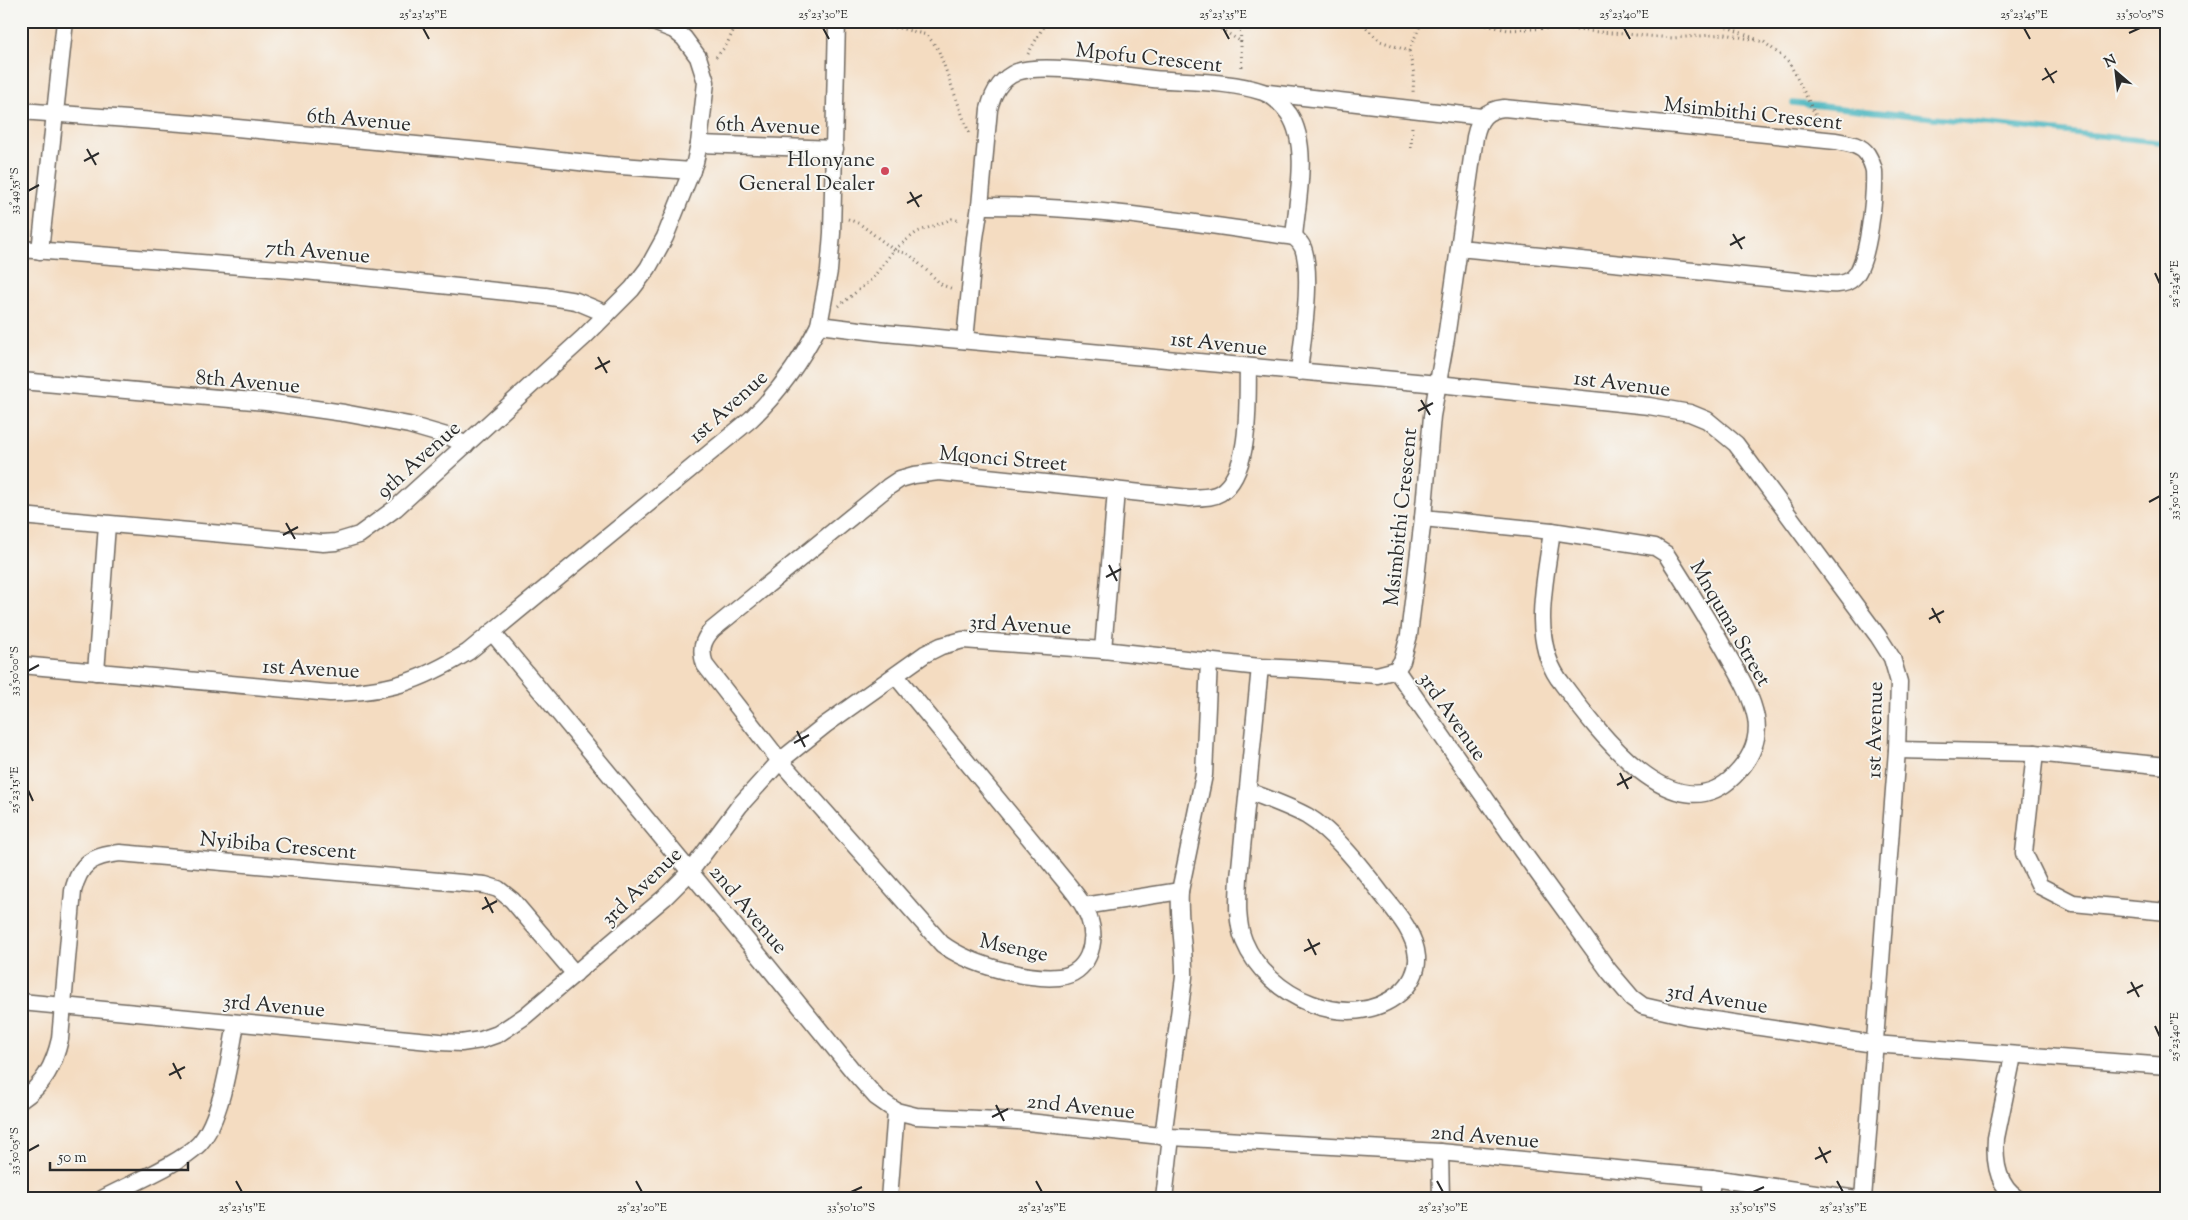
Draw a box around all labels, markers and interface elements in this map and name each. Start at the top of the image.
text: 25°23'25"E [399,6,448,24]
text: 25°23'30"E [798,6,848,24]
text: 25°23'35"E [1199,6,1248,24]
text: 25°23'40"E [1599,6,1649,24]
text: 25°23'45"E [2000,6,2049,24]
text: 33°50'05"S [2116,6,2164,24]
street label: Mpofu Crescent [1074,36,1224,82]
north arrow [2090,48,2140,98]
text: N [2101,51,2120,74]
street label: Msimbithi Crescent [1662,91,1843,139]
street label: 6th Avenue [305,101,412,140]
street label: 6th Avenue [715,110,821,144]
place label: Hlonyane General Dealer [739,146,875,200]
marker: Hlonyane General Dealer [879,165,891,177]
text: 33°49'55"S [6,167,24,215]
street label: 7th Avenue [264,233,371,272]
text: 25°23'45"E [2166,259,2184,308]
street label: 1st Avenue [1169,325,1269,365]
street label: 8th Avenue [194,363,301,402]
street label: 1st Avenue [683,364,775,451]
street label: 1st Avenue [1572,364,1672,406]
street label: 9th Avenue [371,414,468,507]
street label: Msimbithi Crescent [1378,427,1426,608]
street label: Mqonci Street [938,439,1068,481]
text: 33°50'10"S [2166,472,2184,520]
street label: Mnquma Street [1681,555,1777,693]
street label: 3rd Avenue [968,608,1072,644]
text: 33°50'00"S [6,646,24,696]
street label: 1st Avenue [262,652,360,688]
street label: 3rd Avenue [1410,666,1493,768]
street label: 1st Avenue [1860,681,1892,779]
text: 25°23'15"E [6,766,24,813]
street label: Nyibiba Crescent [198,825,357,869]
street label: 3rd Avenue [595,841,690,934]
street label: 2nd Avenue [701,859,794,961]
street label: Msenge [976,927,1051,971]
street label: 3rd Avenue [1664,977,1770,1023]
street label: 3rd Avenue [221,988,326,1026]
text: 25°23'40"E [2166,1012,2184,1062]
street label: 2nd Avenue [1025,1087,1136,1129]
street label: 2nd Avenue [1429,1118,1540,1158]
text: 33°50'05"S [6,1127,24,1175]
scale bar [50,1140,188,1172]
text: 50 m [57,1148,87,1169]
text: 25°23'15"E [219,1199,266,1217]
text: 25°23'20"E [617,1199,668,1217]
text: 33°50'10"S [827,1199,875,1217]
text: 25°23'25"E [1018,1199,1067,1217]
text: 25°23'30"E [1418,1199,1468,1217]
text: 33°50'15"S [1730,1199,1776,1217]
text: 25°23'35"E [1819,1199,1868,1217]

